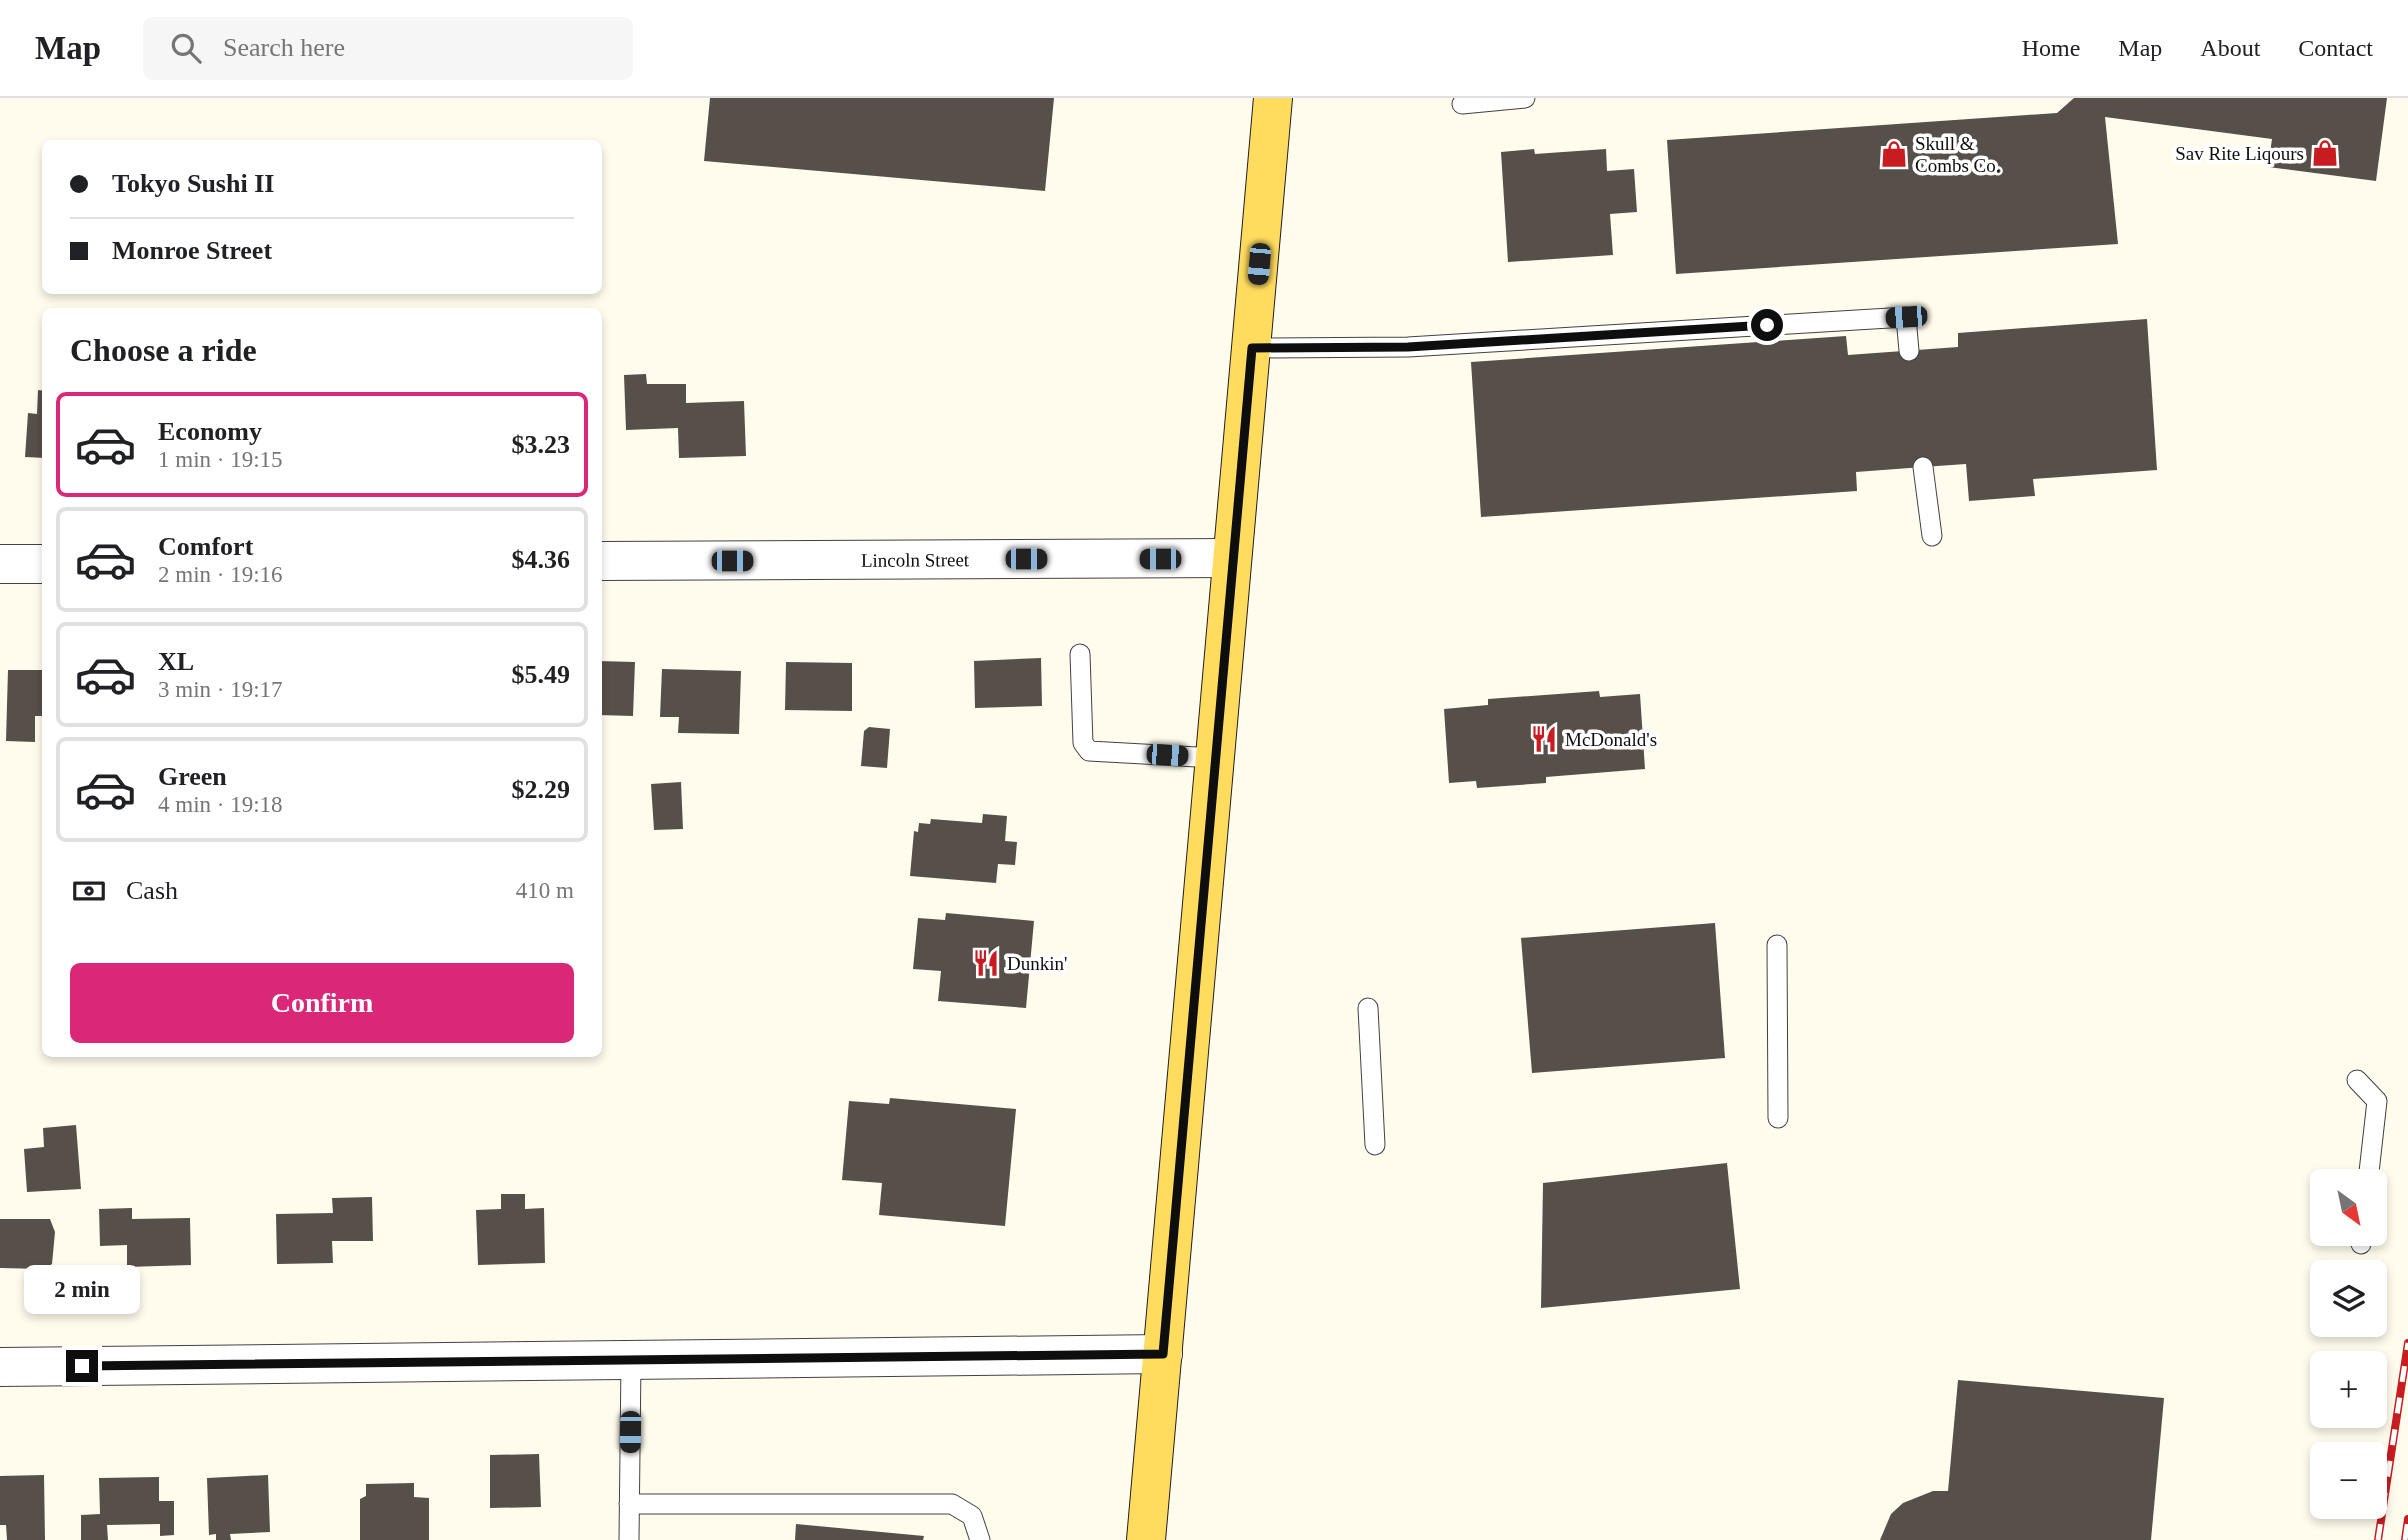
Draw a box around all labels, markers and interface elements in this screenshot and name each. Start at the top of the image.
search box [143,17,633,80]
icon: search [167,29,205,67]
text: Map [35,30,101,66]
text: Search here [223,33,345,62]
text: Home [2022,35,2080,61]
text: Map [2118,35,2162,61]
text: About [2200,35,2260,61]
text: Contact [2298,35,2373,61]
place label: Skull & Combs Co. [1915,133,2001,176]
shop icon: Sav Rite Liqours [2310,138,2340,168]
shop icon: Skull & Combs Co. [1879,139,1909,169]
place label: Sav Rite Liqours [2175,143,2304,164]
text: Tokyo Sushi II [112,169,274,198]
text: Monroe Street [112,236,272,265]
car [1247,242,1272,286]
car [1885,305,1928,329]
route start [1751,309,1783,341]
text: Choose a ride [70,332,257,368]
icon: car [74,413,137,476]
text: Economy [158,417,262,446]
text: $3.23 [512,430,570,459]
text: 1 min · 19:15 [158,447,283,472]
icon: car [74,528,137,591]
text: Comfort [158,532,253,561]
text: $4.36 [512,545,570,574]
street label: Lincoln Street [861,549,970,571]
car [1006,549,1048,570]
car [1140,549,1182,570]
car [712,551,754,572]
text: 2 min · 19:16 [158,562,283,587]
icon: car [74,643,137,706]
text: XL [158,647,194,676]
text: $5.49 [512,660,570,689]
text: 3 min · 19:17 [158,677,283,702]
restaurant icon: McDonald's [1529,724,1559,754]
place label: McDonald's [1565,729,1657,750]
car [1146,743,1189,767]
icon: car [74,758,137,821]
text: Green [158,762,227,791]
text: $2.29 [512,775,570,804]
text: 4 min · 19:18 [158,792,283,817]
icon: cash [70,872,108,910]
text: Cash [126,876,178,905]
text: 410 m [516,878,574,903]
restaurant icon: Dunkin' [971,948,1001,978]
place label: Dunkin' [1007,953,1067,974]
button: Confirm [70,963,574,1043]
north arrow [2310,1169,2387,1246]
map controls [2310,1169,2387,1519]
button: layers [2310,1260,2387,1337]
callout: 2 min [24,1264,140,1314]
text: 2 min [54,1277,110,1302]
route end [66,1350,98,1382]
button: + [2310,1351,2387,1428]
car [620,1411,641,1453]
button: − [2310,1442,2387,1519]

